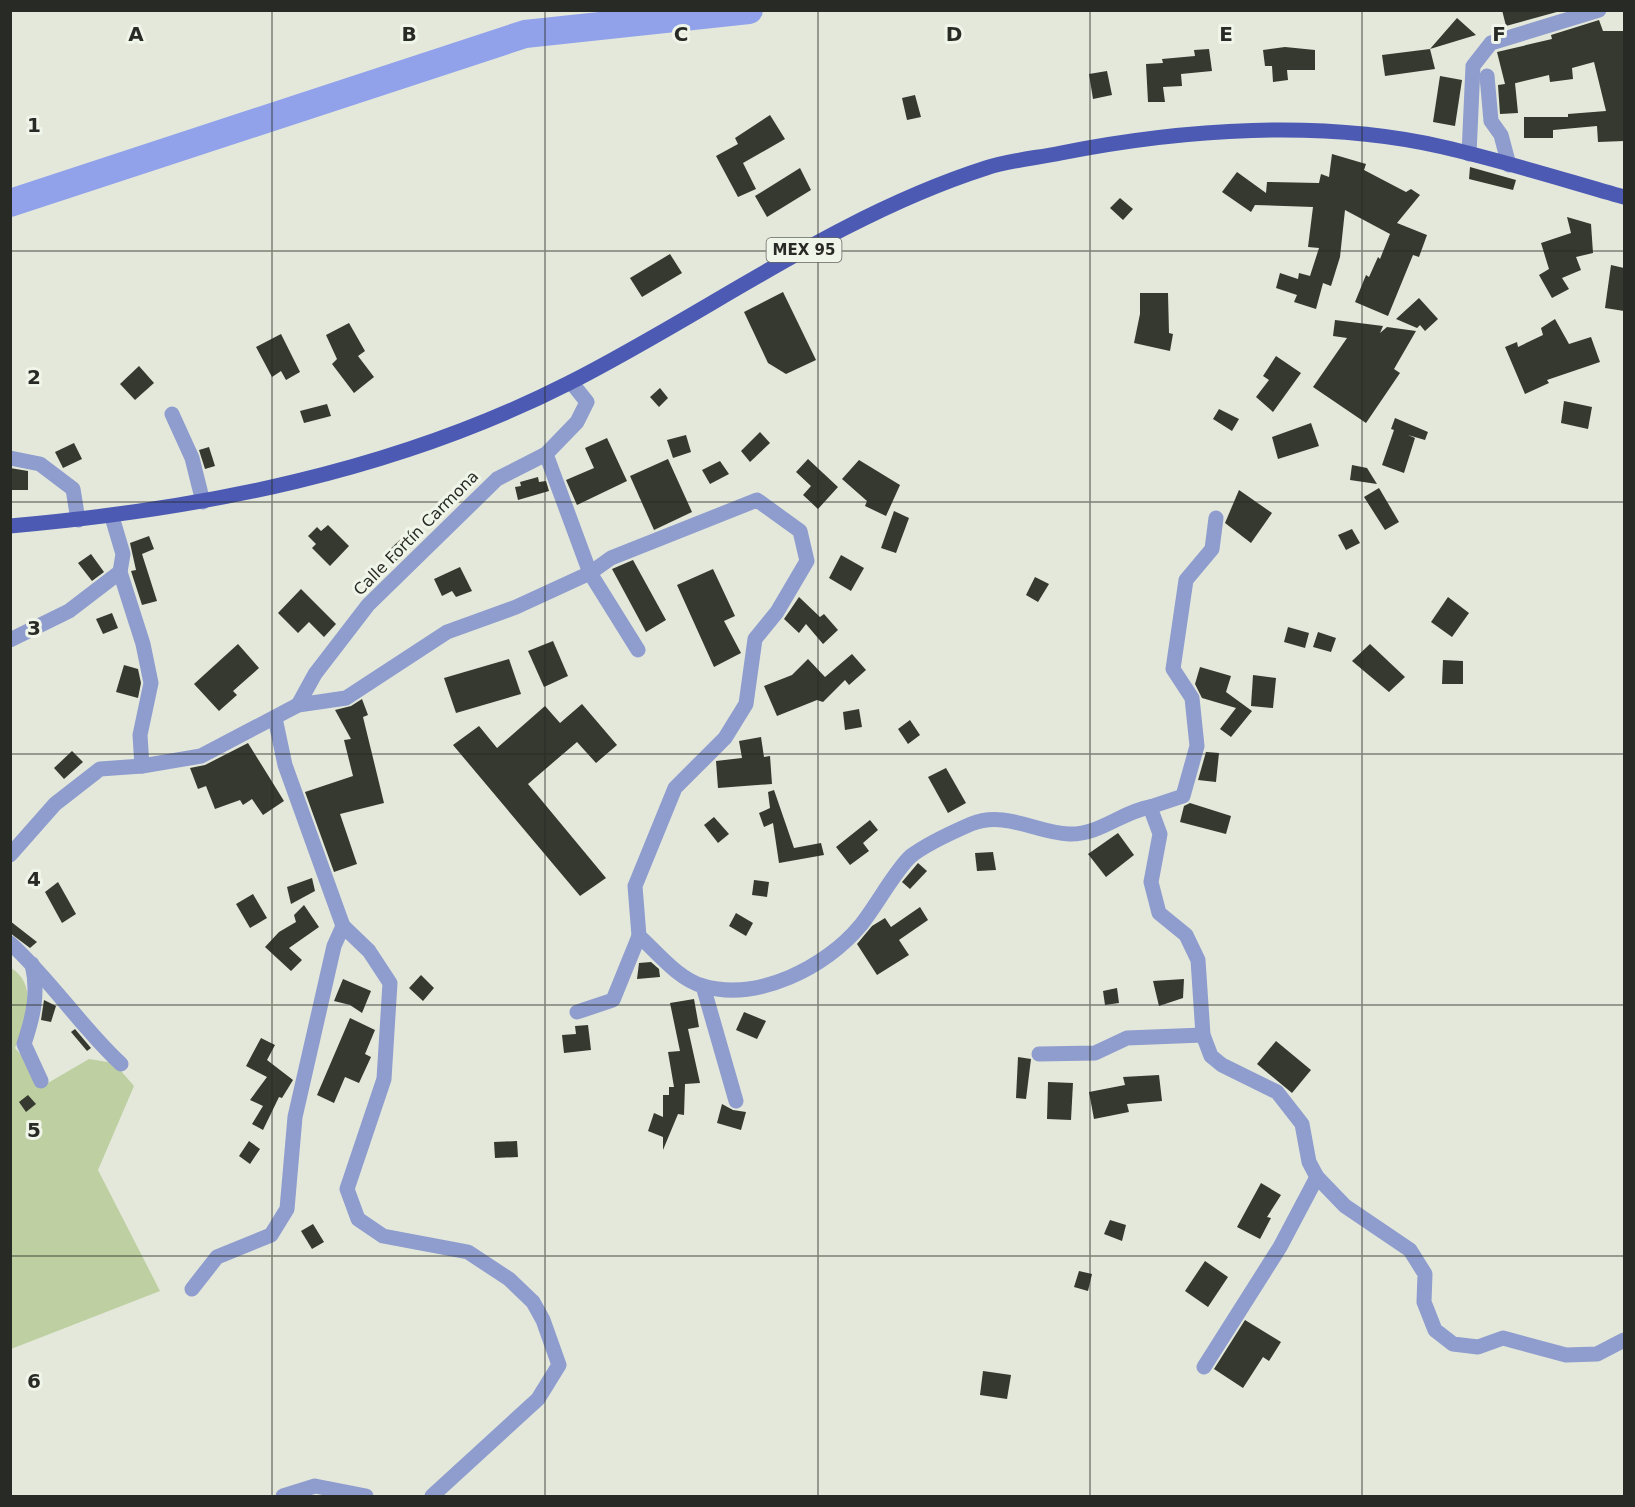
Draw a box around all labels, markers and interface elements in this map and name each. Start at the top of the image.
text: A [128,22,144,46]
text: B [401,22,417,46]
text: C [674,22,688,46]
text: D [946,22,962,46]
text: E [1219,22,1233,46]
text: F [1492,22,1506,46]
text: 1 [27,113,41,137]
road number: MEX 95 [766,238,842,262]
text: 2 [27,365,41,389]
street label: Calle Fortín Carmona [350,467,482,599]
text: 3 [27,616,41,640]
text: 4 [27,867,41,891]
text: 5 [27,1118,41,1142]
text: 6 [27,1369,41,1393]

